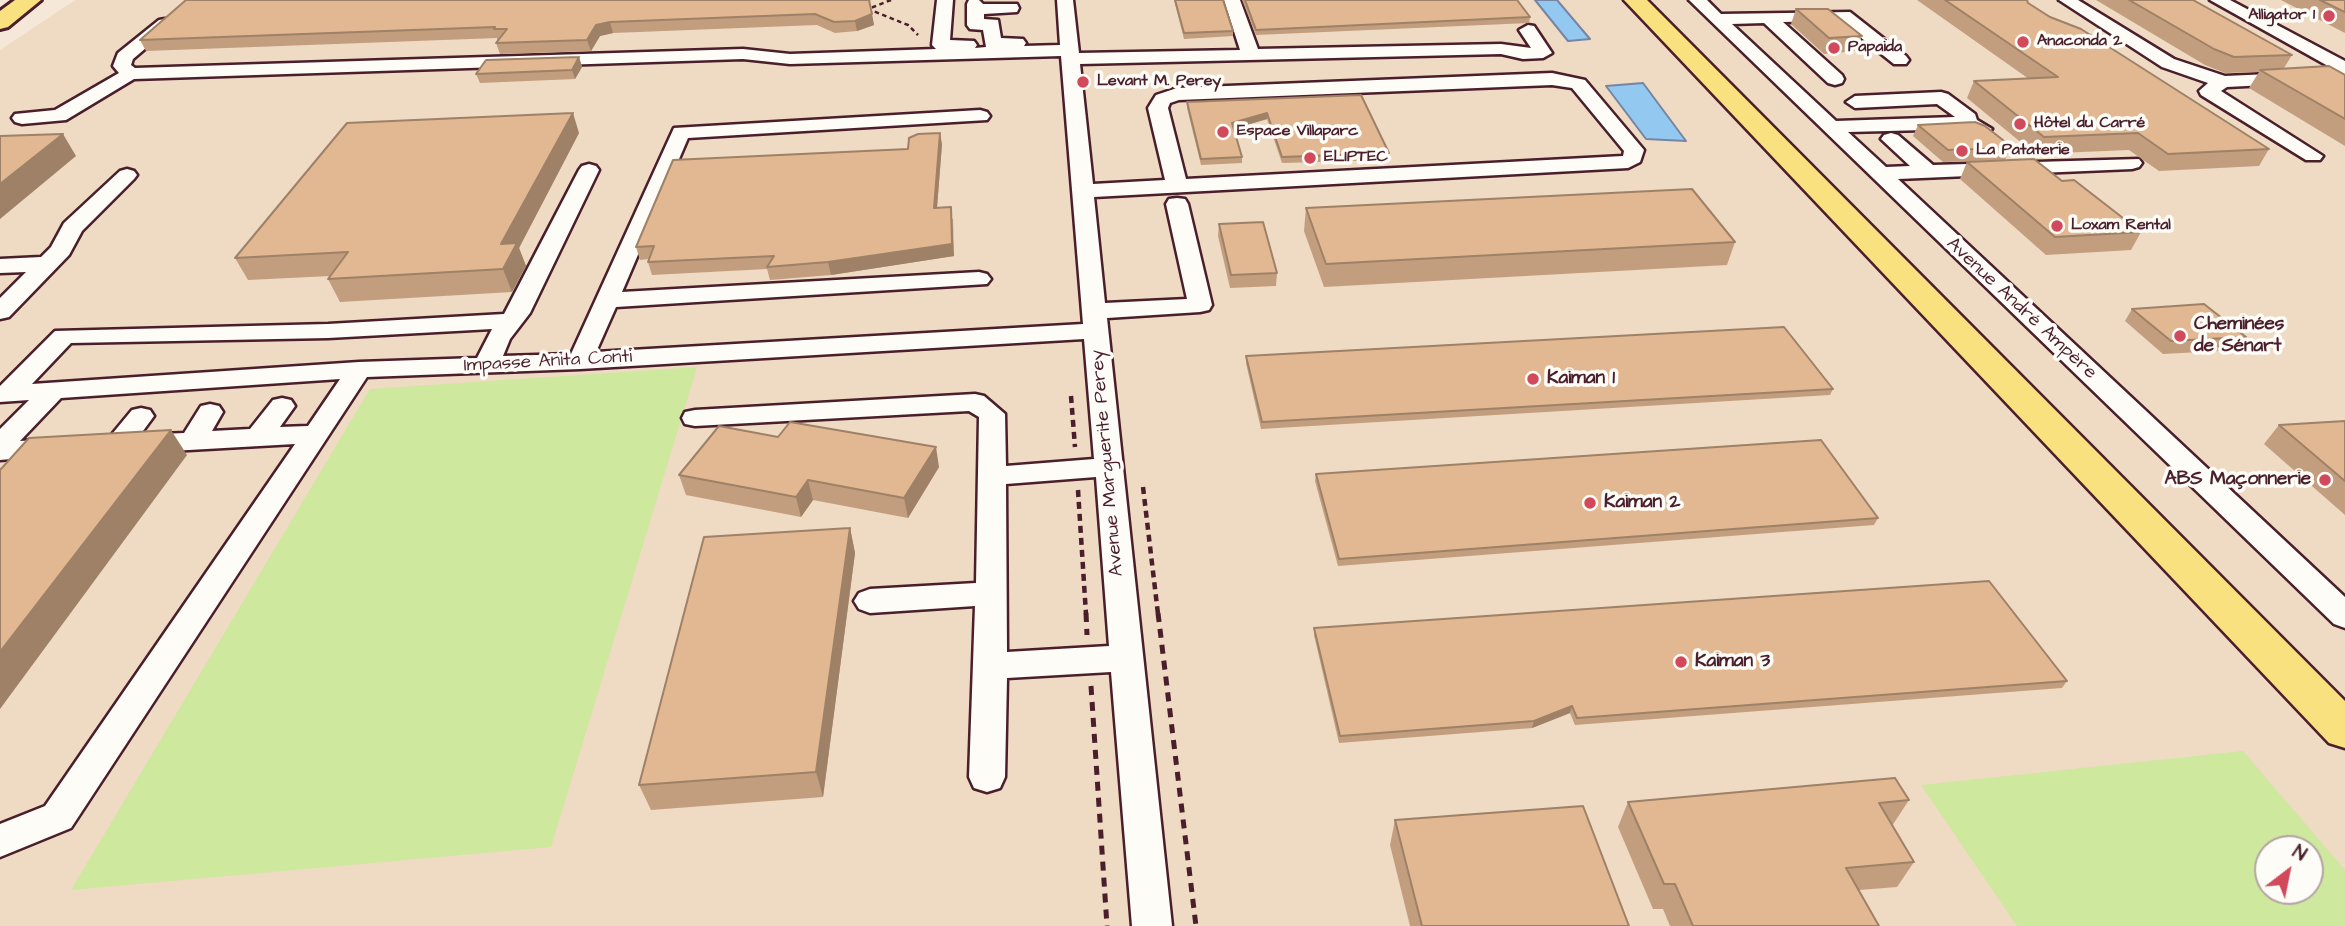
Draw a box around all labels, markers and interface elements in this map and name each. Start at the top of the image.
place label: Alligator 1 [2248,6,2315,26]
marker: Alligator 1 [2321,8,2337,24]
place label: Anaconda 2 [2037,32,2122,52]
marker: Anaconda 2 [2015,34,2031,50]
place label: Papaida [1848,38,1902,58]
marker: Papaida [1826,40,1842,56]
place label: Levant M. Perey [1097,72,1221,92]
marker: Levant M. Perey [1075,74,1091,90]
place label: Hôtel du Carré [2034,114,2145,134]
marker: Hôtel du Carré [2012,116,2028,132]
place label: Espace Villaparc [1237,122,1358,142]
marker: Espace Villaparc [1215,124,1231,140]
place label: La Pataterie [1976,141,2070,161]
marker: La Pataterie [1954,143,1970,159]
place label: ELIPTEC [1324,148,1388,168]
marker: ELIPTEC [1302,150,1318,166]
place label: Loxam Rental [2071,216,2171,236]
marker: Loxam Rental [2049,218,2065,234]
street label: Avenue André Ampère [1941,233,2101,385]
place label: Cheminées de Sénart [2194,314,2284,358]
marker: Cheminées de Sénart [2172,328,2188,344]
street label: Impasse Anita Conti [463,346,633,378]
street label: Avenue Marguerite Perey [1087,349,1129,577]
place label: Kaiman 1 [1547,368,1615,390]
marker: Kaiman 1 [1525,371,1541,387]
place label: ABS Maçonnerie [2164,469,2311,491]
marker: ABS Maçonnerie [2317,472,2333,488]
place label: Kaiman 2 [1604,492,1680,514]
marker: Kaiman 2 [1582,495,1598,511]
place label: Kaiman 3 [1695,651,1770,673]
marker: Kaiman 3 [1673,654,1689,670]
north arrow [2254,835,2324,905]
text: N [2287,839,2312,868]

